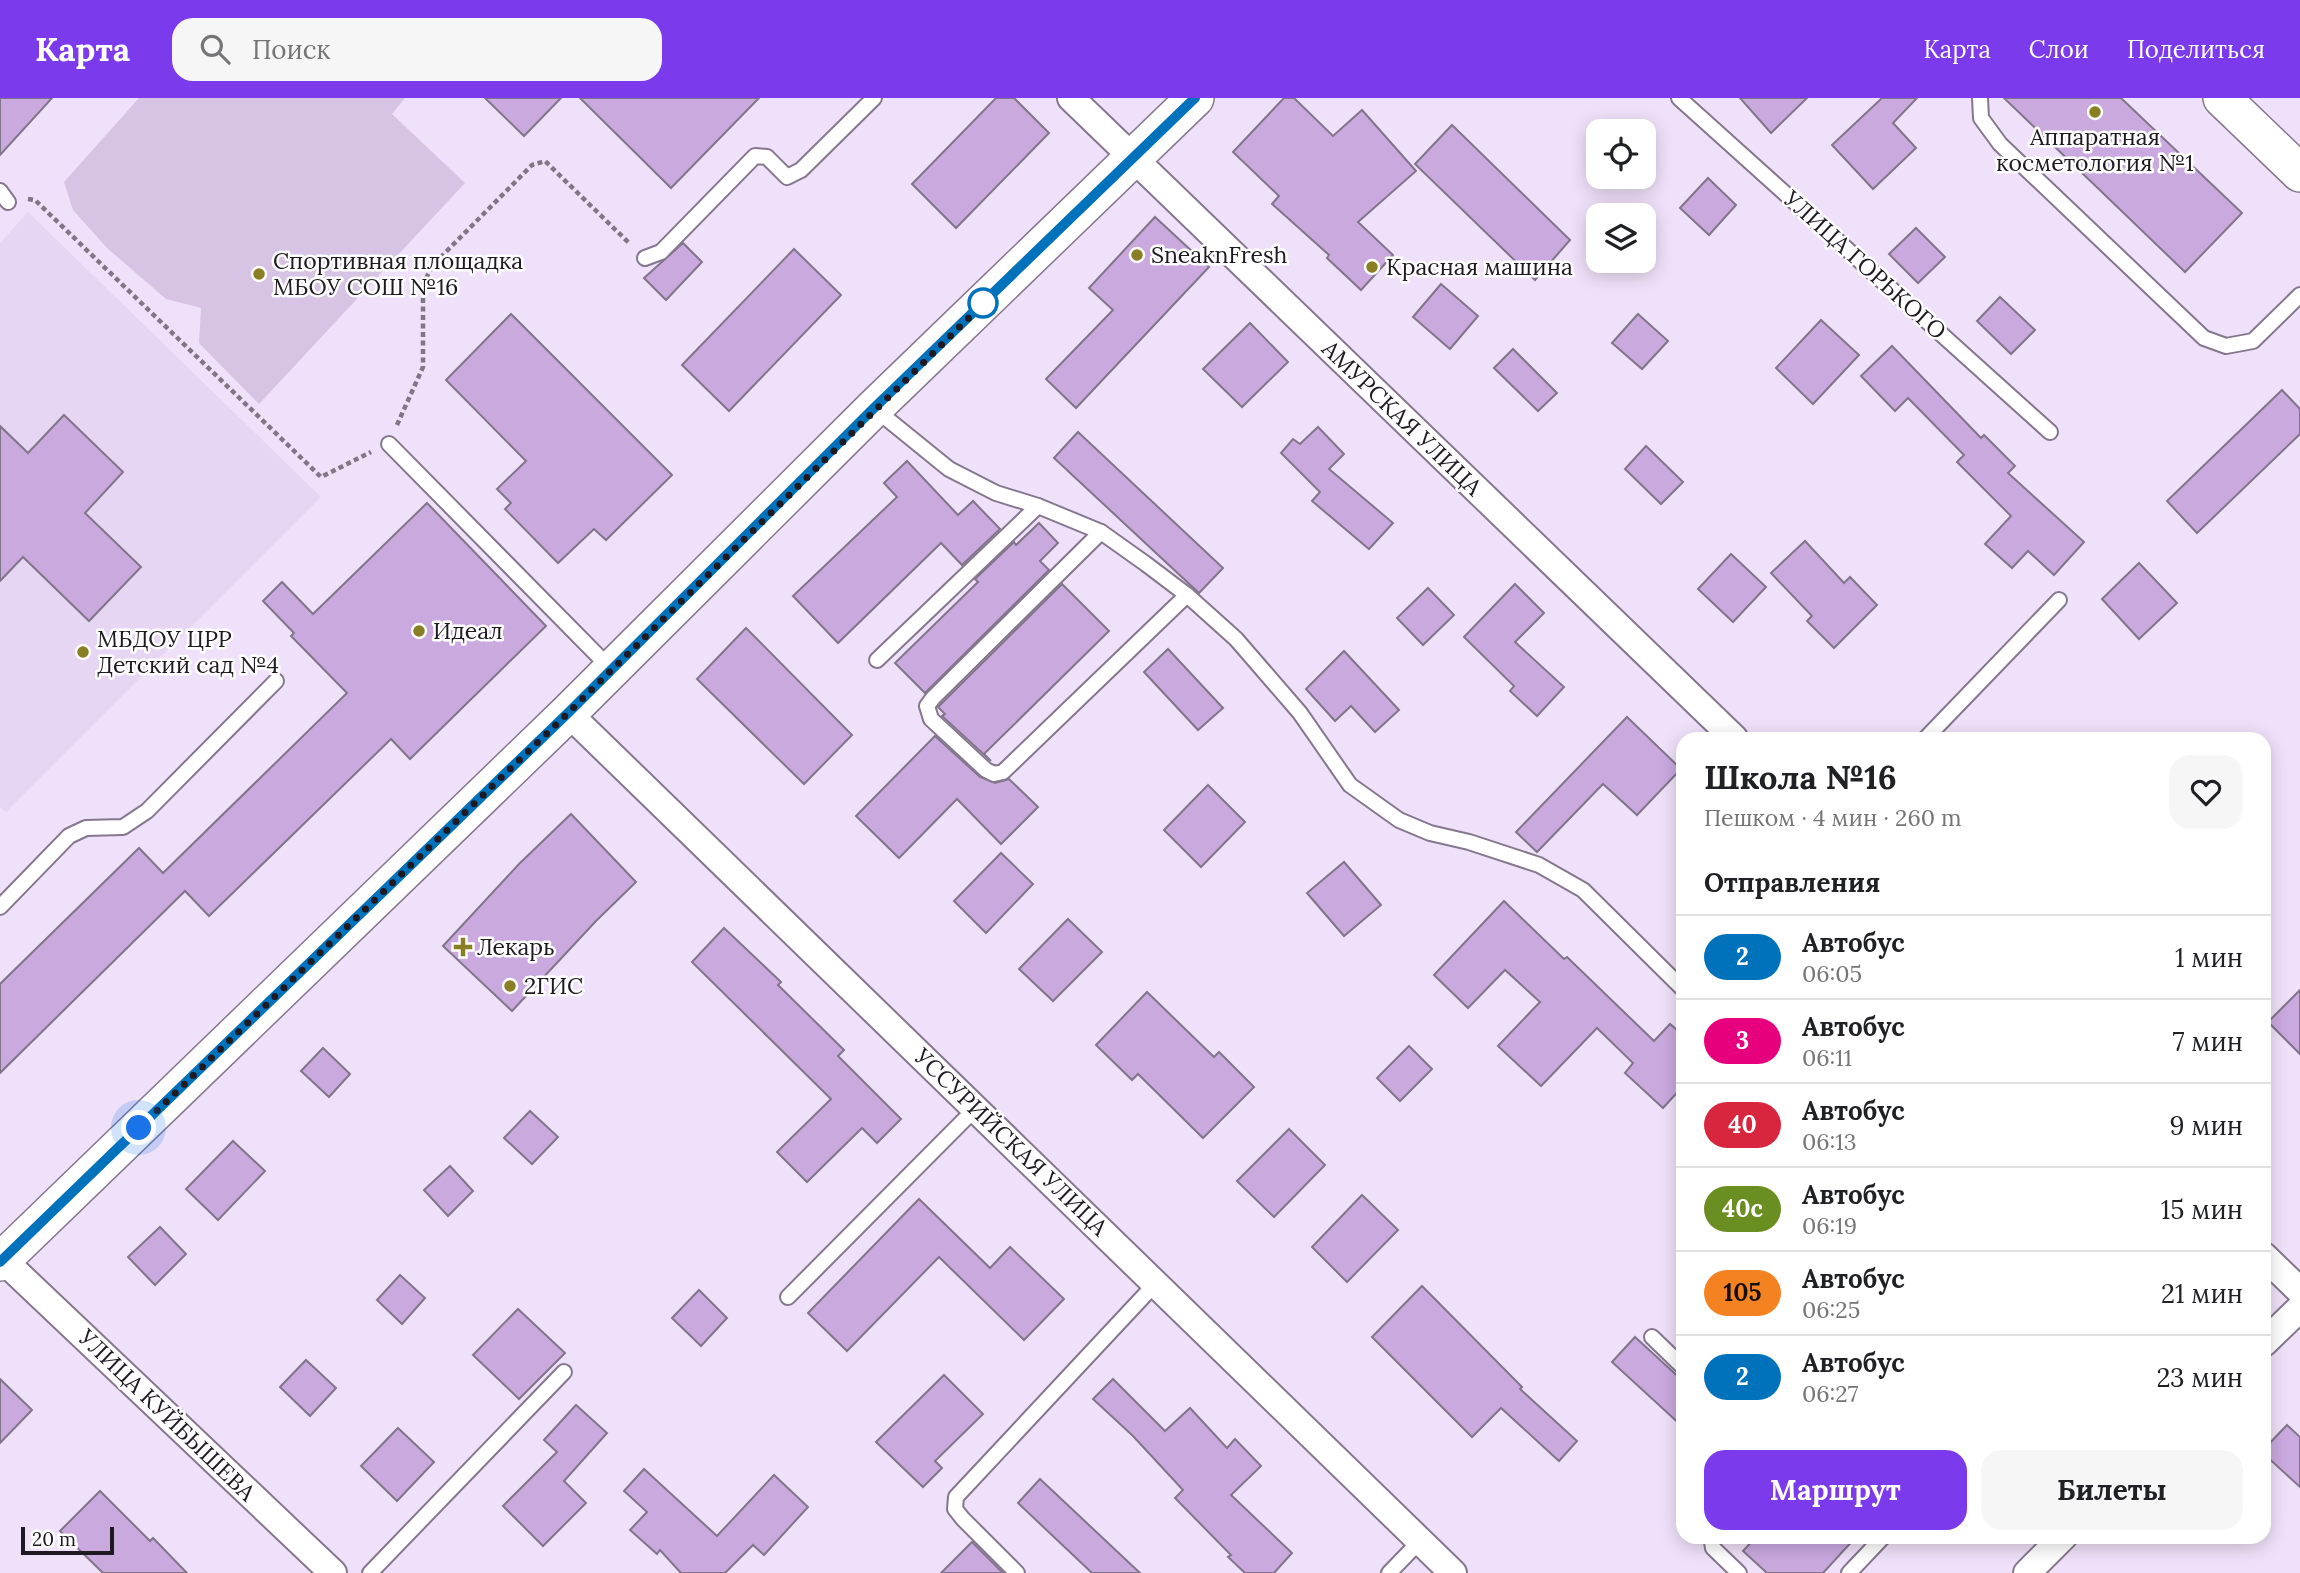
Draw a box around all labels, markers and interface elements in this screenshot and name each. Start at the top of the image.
search box [172,18,662,81]
text: Карта [35,28,130,70]
icon: search [196,30,234,68]
text: Поиск [252,33,331,66]
text: Карта [1923,34,1991,65]
text: Слои [2029,34,2089,65]
text: Поделиться [2127,34,2265,65]
marker: Аппаратная косметология №1 [2087,104,2103,120]
map controls [1586,119,1656,273]
button: locate [1586,119,1656,189]
place label: Аппаратная косметология №1 [1996,122,2194,177]
street label: УЛИЦА ГОРЬКОГО [1777,183,1953,345]
button: layers [1586,203,1656,273]
place label: SneaknFresh [1151,240,1288,269]
place label: Спортивная площадка МБОУ СОШ №16 [273,246,523,301]
marker: SneaknFresh [1129,247,1145,263]
place label: Красная машина [1386,252,1573,281]
marker: Красная машина [1364,259,1380,275]
marker: Спортивная площадка МБОУ СОШ №16 [251,266,267,282]
unlabelled marker [968,288,998,318]
street label: АМУРСКАЯ УЛИЦА [1316,333,1489,502]
place label: Идеал [433,616,503,645]
marker: Идеал [411,623,427,639]
place label: МБДОУ ЦРР Детский сад №4 [97,624,279,679]
marker: МБДОУ ЦРР Детский сад №4 [75,644,91,660]
button: heart [2169,755,2243,829]
text: Школа №16 [1704,756,1897,798]
text: Пешком · 4 мин · 260 m [1704,803,1962,832]
text: Отправления [1704,866,1880,899]
text: Автобус [1802,926,1905,959]
place label: Лекарь [477,932,555,961]
marker: Лекарь [455,939,471,955]
text: 2 [1736,941,1749,972]
text: 1 мин [2175,941,2243,974]
text: 06:05 [1802,959,1862,988]
place label: 2ГИС [524,971,583,1000]
marker: 2ГИС [502,978,518,994]
text: Автобус [1802,1010,1905,1043]
text: 3 [1736,1025,1749,1056]
text: 7 мин [2173,1025,2243,1058]
street label: УССУРИЙСКАЯ УЛИЦА [908,1041,1115,1242]
text: 06:11 [1802,1043,1852,1072]
text: Автобус [1802,1094,1905,1127]
text: 40 [1728,1109,1757,1140]
text: 9 мин [2169,1109,2243,1142]
your location [121,1110,156,1145]
text: 06:13 [1802,1127,1857,1156]
text: Автобус [1802,1178,1905,1211]
text: 40с [1722,1193,1763,1224]
text: 15 мин [2161,1193,2243,1226]
text: 06:19 [1802,1211,1857,1240]
text: Автобус [1802,1262,1905,1295]
text: 105 [1724,1277,1761,1308]
text: 21 мин [2161,1277,2243,1310]
text: 06:25 [1802,1295,1860,1324]
street label: УЛИЦА КУЙБЫШЕВА [72,1322,262,1507]
text: Автобус [1802,1346,1905,1379]
text: 2 [1736,1361,1749,1392]
text: 23 мин [2156,1361,2243,1394]
text: 06:27 [1802,1379,1858,1408]
button: Маршрут [1704,1450,1967,1530]
button: Билеты [1981,1450,2243,1530]
scale bar [21,1524,114,1556]
text: 20 m [32,1527,76,1551]

